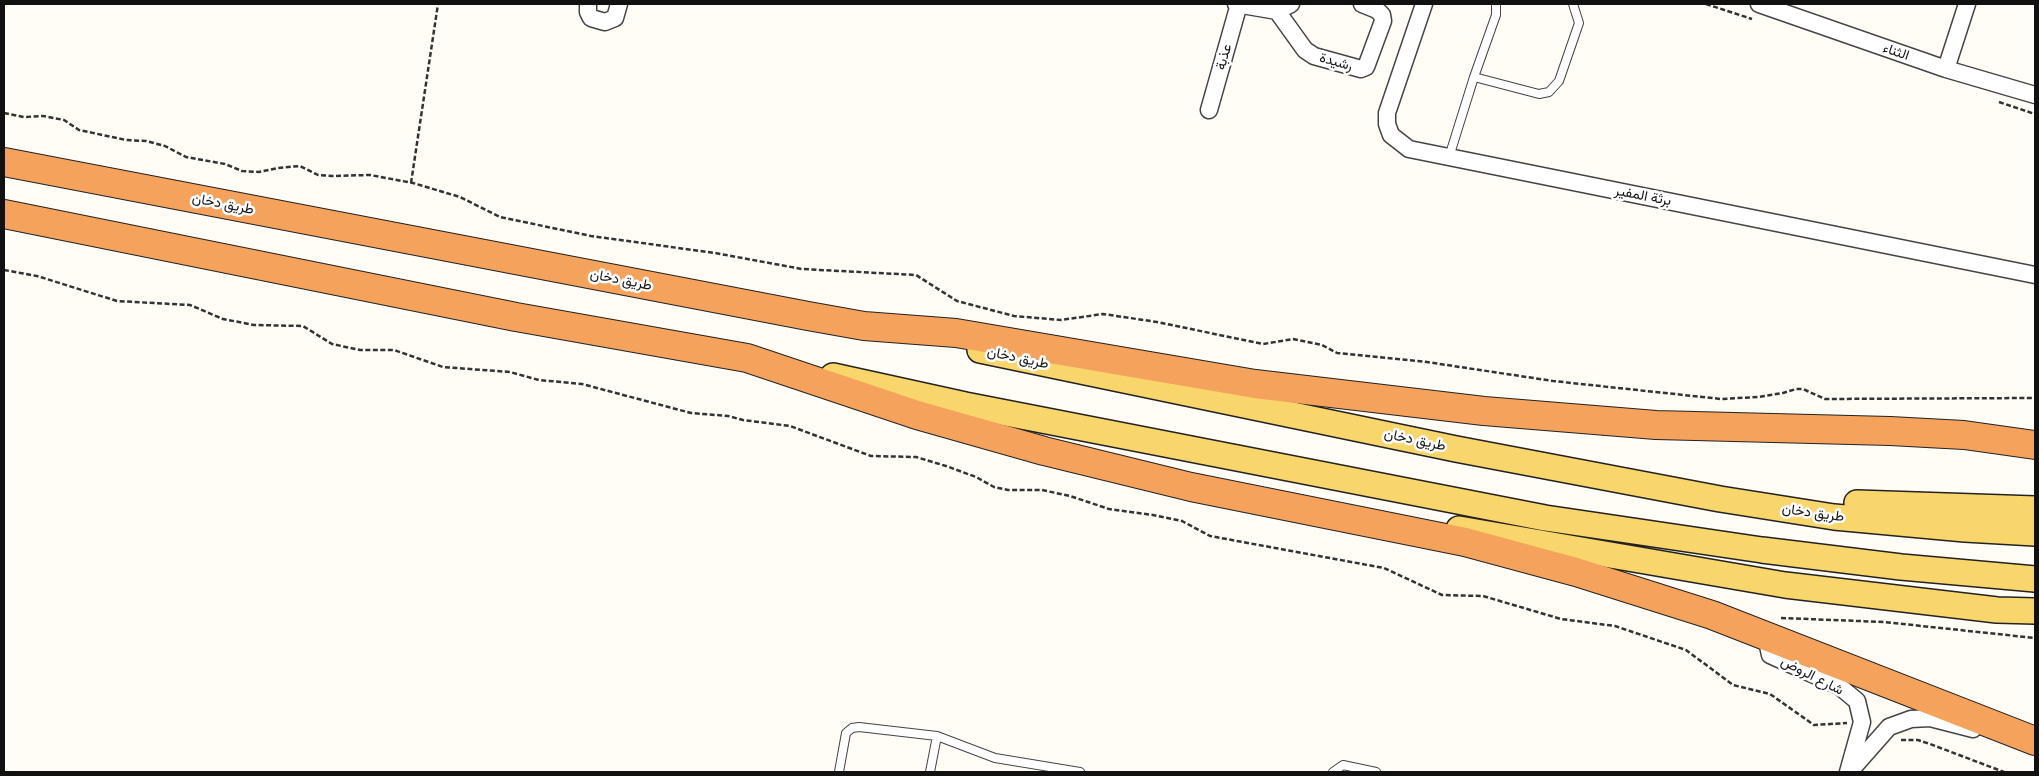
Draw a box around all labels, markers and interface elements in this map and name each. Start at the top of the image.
street label: الثناء [1881,40,1911,64]
street label: عذبة [1212,42,1236,72]
street label: رشيدة [1317,49,1355,75]
street label: برثة المفير [1613,182,1673,210]
street label: طريق دخان [191,190,255,218]
street label: طريق دخان [589,266,653,294]
street label: طريق دخان [986,343,1050,373]
street label: طريق دخان [1383,425,1447,455]
street label: طريق دخان [1781,500,1845,526]
street label: شارع الروض [1778,653,1846,699]

